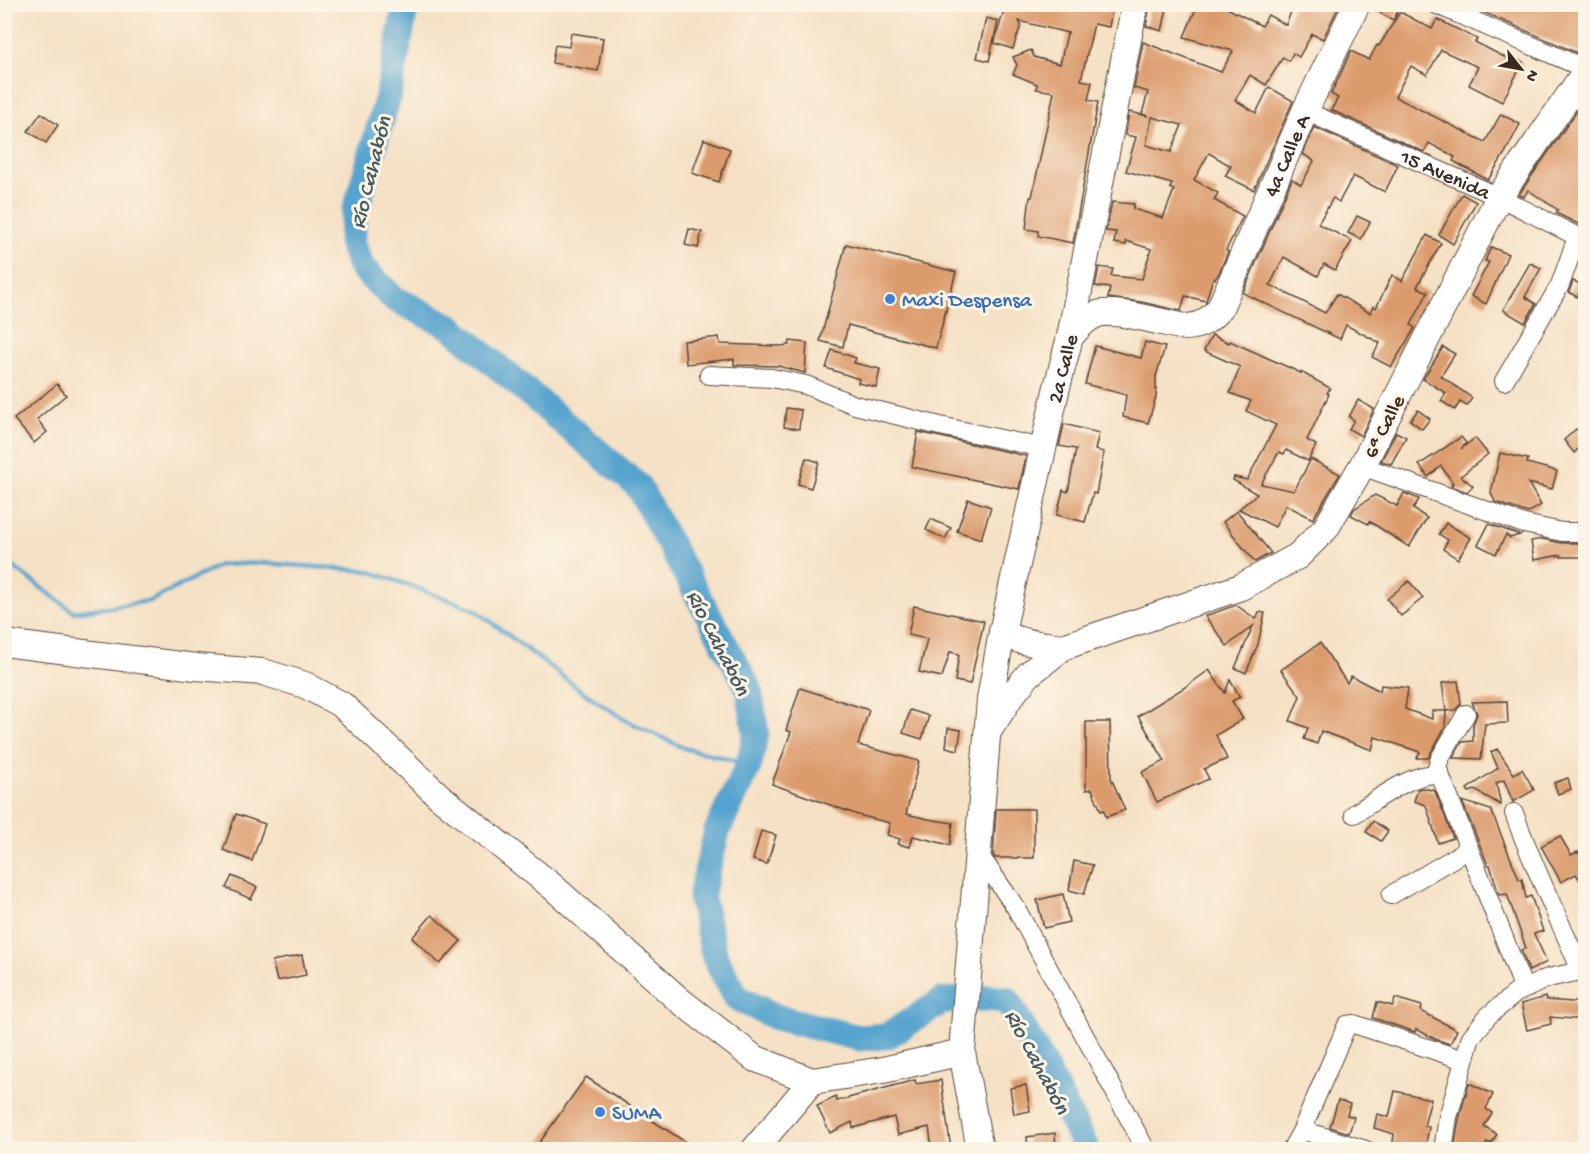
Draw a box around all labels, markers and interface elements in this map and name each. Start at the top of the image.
north arrow [1491,39,1551,99]
text: N [1520,66,1542,85]
street label: 4a Calle A [1260,110,1319,201]
water label: Río Cahabón [346,114,399,232]
street label: 15 Avenida [1395,145,1494,208]
place label: Maxi Despensa [902,290,1033,315]
marker: Maxi Despensa [883,292,897,306]
street label: 2a Calle [1045,331,1086,406]
street label: 6ª Calle [1360,391,1413,463]
water label: Río Cahabón [679,587,754,701]
water label: Río Cahabón [997,1006,1074,1120]
place label: SUMA [612,1103,662,1128]
marker: SUMA [593,1105,607,1119]

